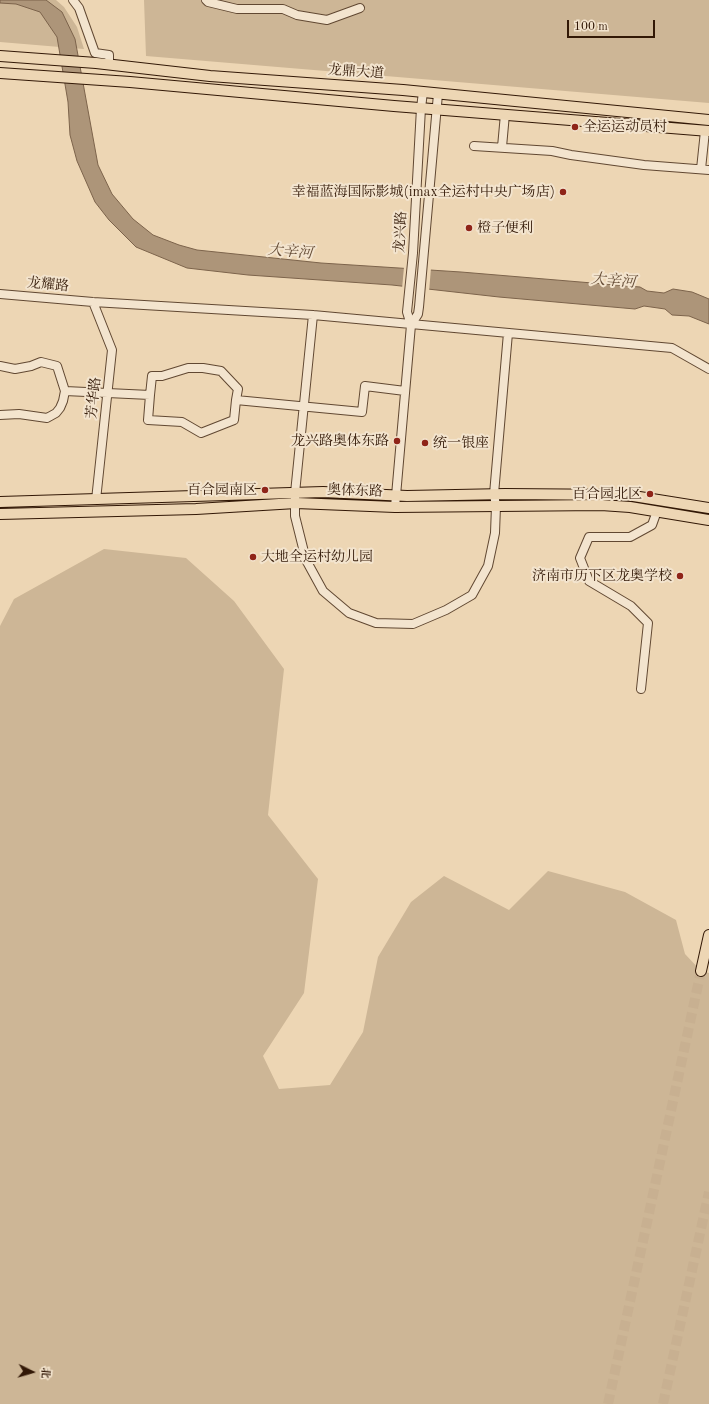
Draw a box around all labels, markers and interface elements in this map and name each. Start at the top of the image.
scale bar [569,12,657,38]
text: 100 m [574,21,608,33]
street label: 龙鼎大道 [327,62,385,82]
place label: 全运运动员村 [583,119,667,135]
marker: 全运运动员村 [570,122,580,132]
place label: 幸福蓝海国际影城(imax全运村中央广场店) [292,184,555,200]
marker: 幸福蓝海国际影城(imax全运村中央广场店) [558,187,568,197]
street label: 龙兴路 [392,211,410,253]
place label: 橙子便利 [477,220,533,236]
marker: 橙子便利 [464,223,474,233]
water label: 大辛河 [267,241,313,263]
water label: 大辛河 [590,270,636,292]
street label: 龙耀路 [26,275,70,295]
street label: 芳华路 [83,376,105,420]
place label: 龙兴路奥体东路 [291,433,389,449]
place label: 统一银座 [433,435,489,451]
marker: 龙兴路奥体东路 [392,436,402,446]
marker: 统一银座 [420,438,430,448]
place label: 百合园南区 [187,482,257,498]
street label: 奥体东路 [327,482,383,500]
marker: 百合园南区 [260,485,270,495]
place label: 百合园北区 [572,486,642,502]
marker: 百合园北区 [645,489,655,499]
place label: 大地全运村幼儿园 [261,549,373,565]
marker: 大地全运村幼儿园 [248,552,258,562]
place label: 济南市历下区龙奥学校 [532,568,672,584]
marker: 济南市历下区龙奥学校 [675,571,685,581]
north arrow [12,1352,52,1392]
text: 北 [38,1367,50,1379]

